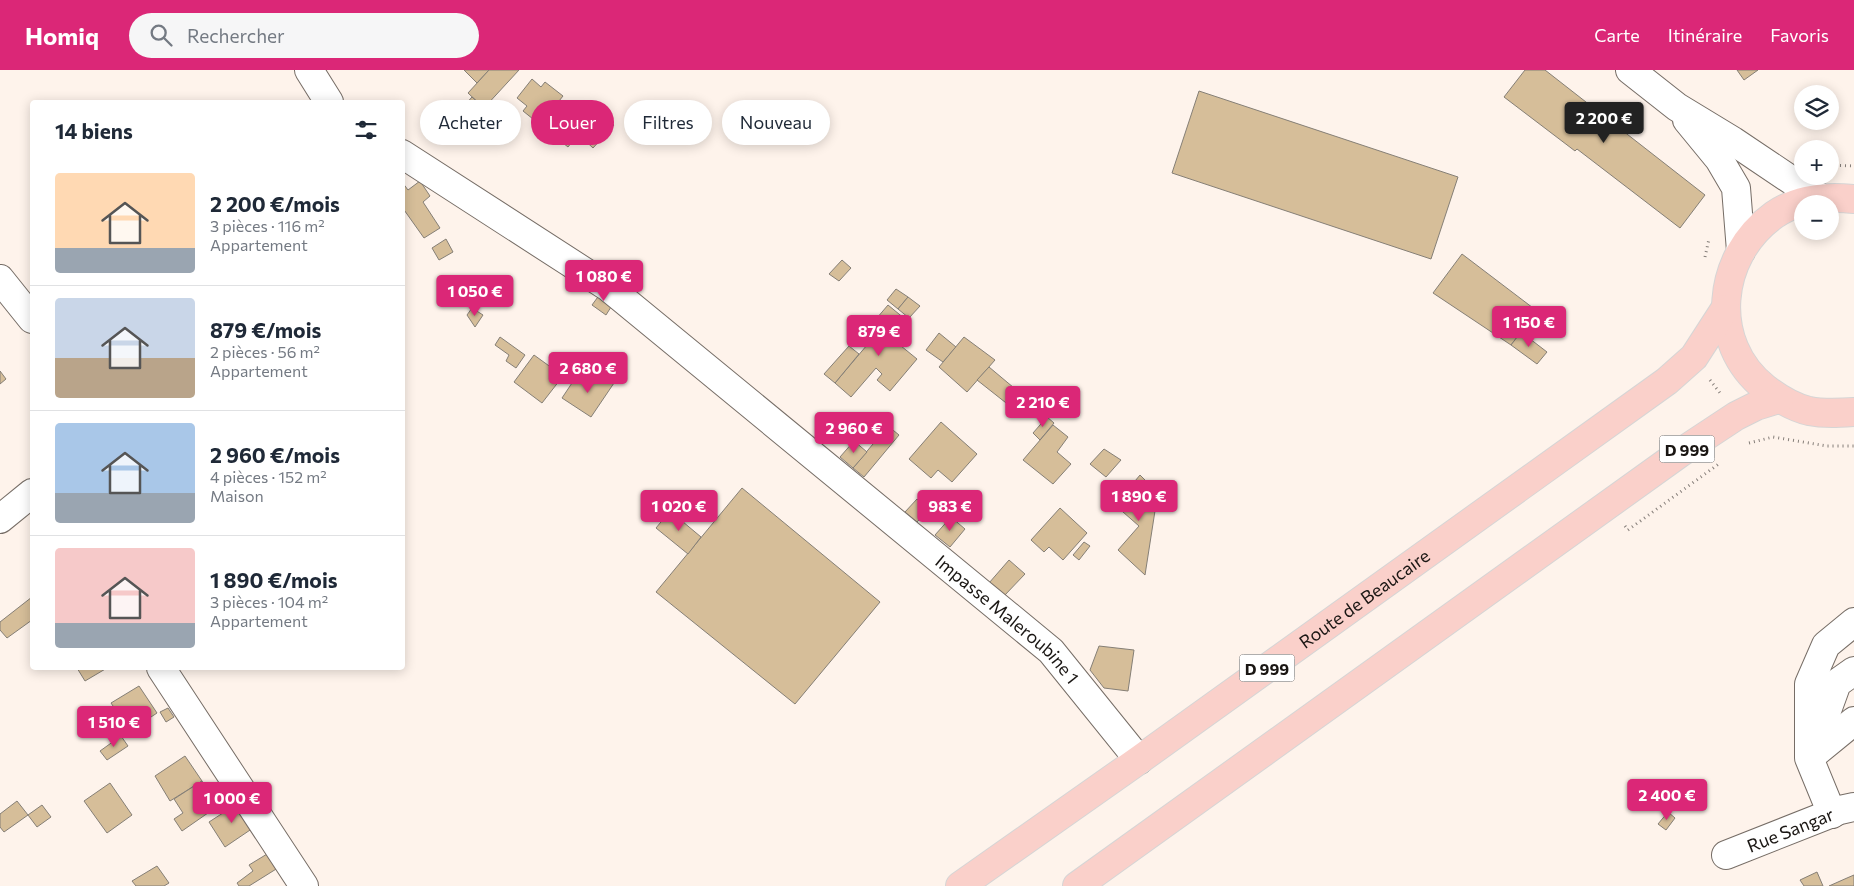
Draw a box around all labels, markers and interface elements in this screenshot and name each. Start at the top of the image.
search box [129,13,479,58]
text: Homiq [25,21,99,50]
icon: search [147,21,175,49]
text: Rechercher [187,24,285,47]
text: Carte [1594,24,1640,46]
text: Itinéraire [1668,24,1742,46]
text: Favoris [1770,24,1829,46]
map controls [1794,85,1839,240]
button: layers [1794,85,1839,130]
chip: Acheter [420,100,521,145]
chip: Louer [531,100,614,145]
chip: Filtres [624,100,712,145]
chip: Nouveau [722,100,830,145]
pin: 2 200 € [1558,102,1650,144]
text: 2 200 € [1576,108,1632,127]
icon: filters [352,116,380,144]
text: 14 biens [55,118,133,143]
button: + [1794,140,1839,185]
text: 2 200 €/mois [210,191,340,216]
icon: home [95,193,155,253]
button: − [1794,195,1839,240]
text: 3 pièces · 116 m² [210,216,325,235]
text: Appartement [210,235,308,254]
pin: 1 080 € [558,260,650,302]
text: 1 080 € [576,266,632,285]
pin: 1 050 € [429,274,521,317]
text: 1 050 € [447,281,503,300]
pin: 1 150 € [1483,306,1575,348]
text: 1 150 € [1503,312,1555,331]
pin: 879 € [844,314,914,357]
text: 879 €/mois [210,317,321,342]
icon: home [95,318,155,378]
text: 879 € [858,321,900,340]
text: 2 pièces · 56 m² [210,342,320,361]
pin: 2 680 € [542,352,634,394]
text: 2 680 € [560,358,616,377]
text: Appartement [210,361,308,380]
pin: 2 210 € [997,386,1089,428]
text: 2 210 € [1016,392,1070,411]
pin: 2 960 € [808,412,900,454]
text: 2 960 € [826,418,882,437]
road number: D 999 [1660,436,1714,462]
text: 2 960 €/mois [210,442,340,467]
icon: home [95,443,155,503]
text: 4 pièces · 152 m² [210,467,327,486]
pin: 1 890 € [1093,480,1185,522]
text: Maison [210,486,264,505]
text: 1 890 € [1111,486,1167,505]
pin: 1 020 € [633,490,725,532]
pin: 983 € [915,490,985,532]
text: 1 020 € [652,496,706,515]
text: 983 € [928,496,972,515]
street label: Route de Beaucaire [1294,544,1434,653]
street label: Impasse Maleroubine 1 [931,550,1084,688]
text: 1 890 €/mois [210,567,338,592]
icon: home [95,568,155,628]
text: 3 pièces · 104 m² [210,592,328,611]
text: Appartement [210,611,308,630]
road number: D 999 [1240,654,1294,682]
pin: 1 510 € [68,706,160,748]
text: 1 510 € [88,712,140,731]
pin: 2 400 € [1621,778,1713,821]
pin: 1 000 € [186,782,278,824]
text: 2 400 € [1638,785,1696,804]
text: 1 000 € [204,788,260,807]
street label: Rue Sangar [1744,803,1837,857]

